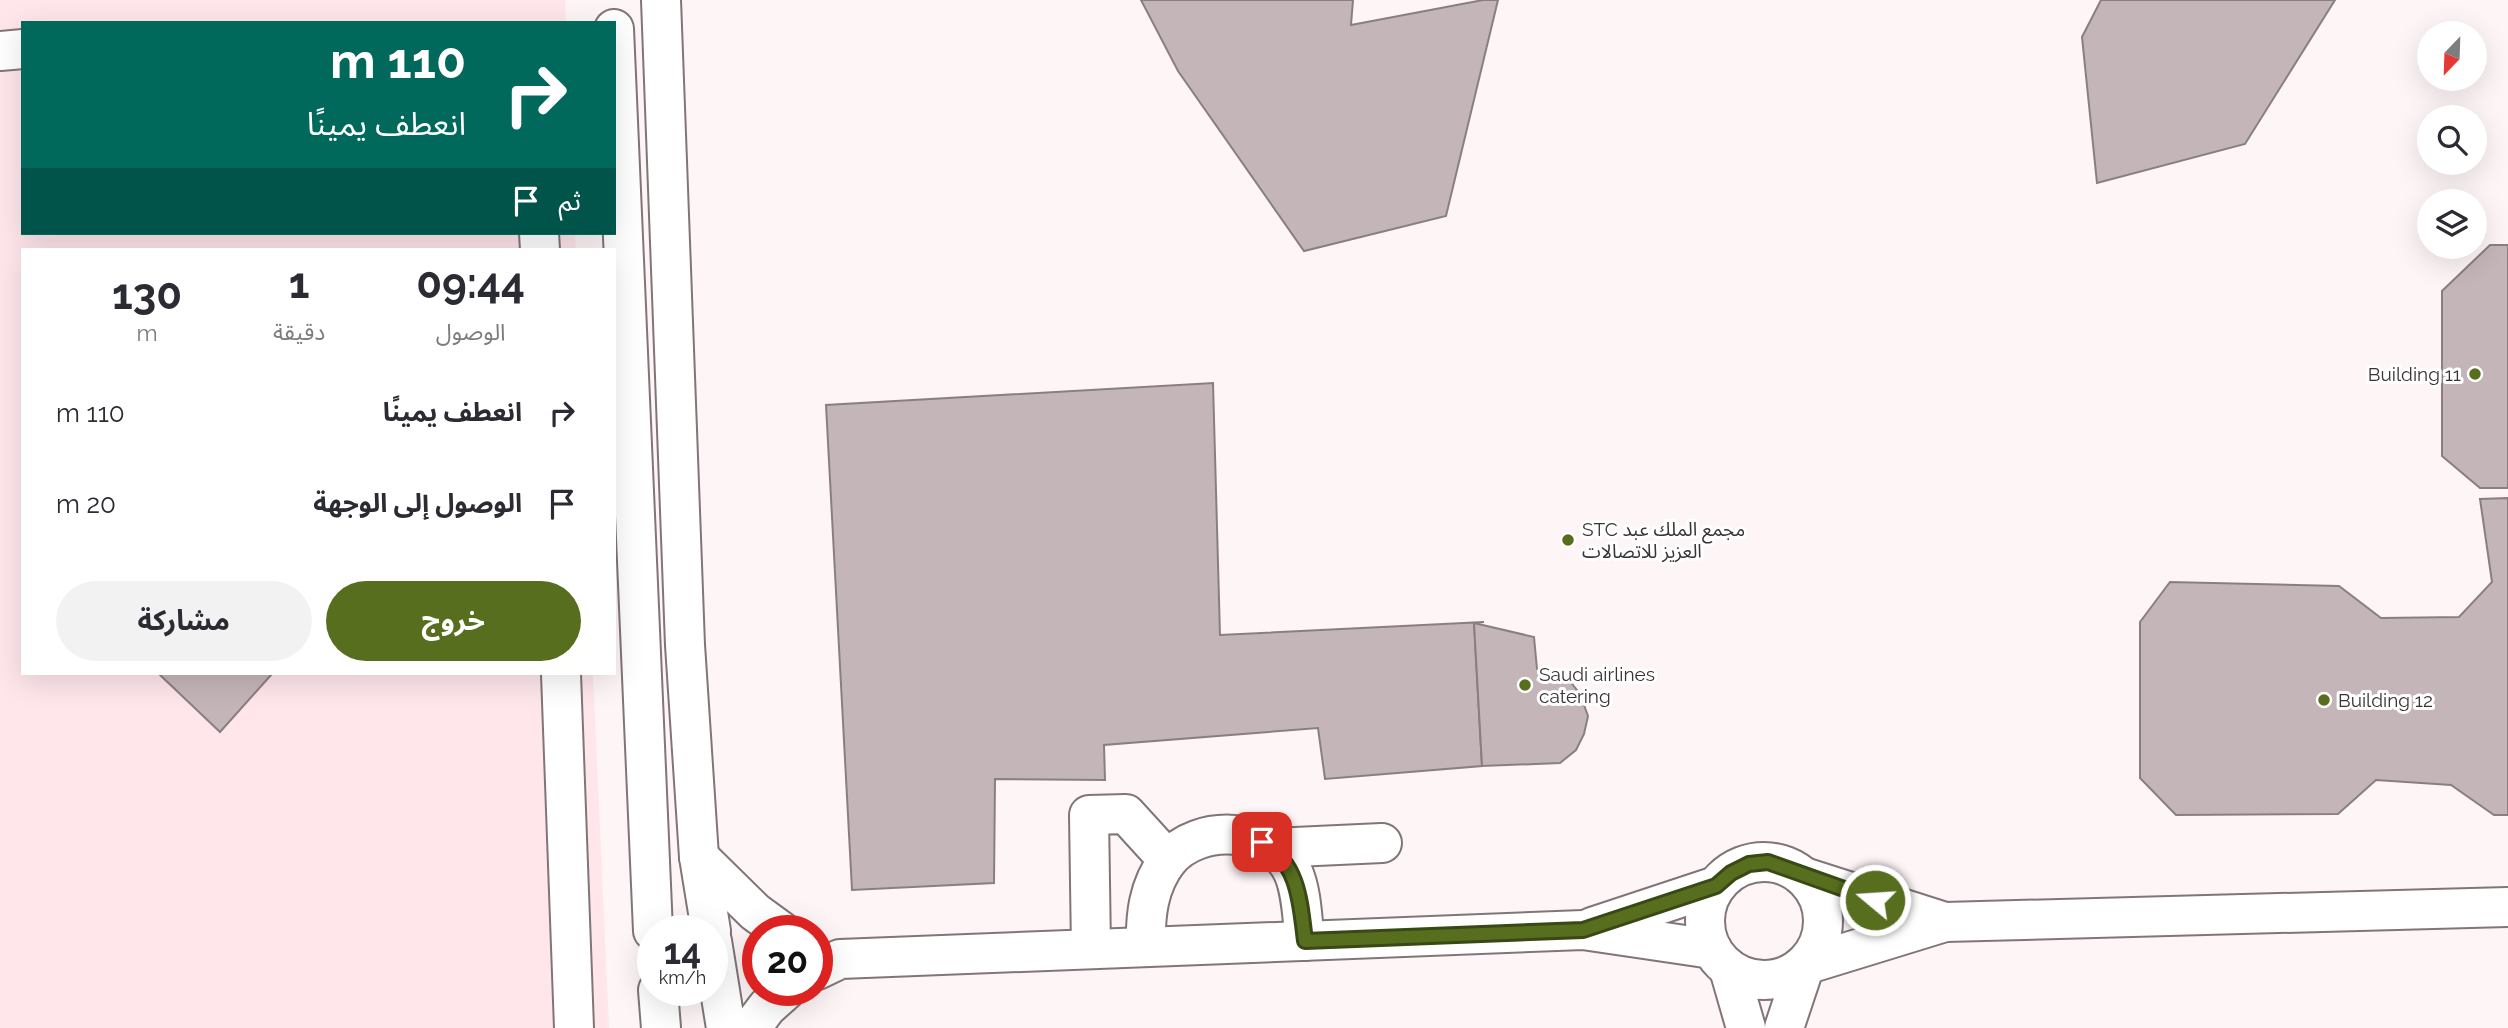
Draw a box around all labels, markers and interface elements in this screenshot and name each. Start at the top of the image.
north arrow [2417,21,2487,91]
map controls [2417,21,2487,259]
text: 110 m [330,32,466,89]
icon: right [490,49,581,140]
text: انعطف يمينًا [307,105,466,142]
button: search [2417,105,2487,175]
icon: arrive [507,182,545,220]
text: ثم [559,186,581,216]
button: layers [2417,189,2487,259]
text: 1 [289,259,309,308]
text: 09:44 [416,259,525,308]
text: 130 [112,270,182,319]
text: دقيقة [273,318,325,345]
text: الوصول [436,318,506,345]
text: m [136,319,158,346]
place label: Building 11 [2368,363,2461,385]
marker: Building 11 [2467,366,2483,382]
icon: right [543,394,581,432]
text: انعطف يمينًا [383,397,522,427]
text: 110 m [56,398,125,428]
icon: arrive [543,485,581,523]
text: الوصول إلى الوجهة [313,488,522,518]
text: 20 m [56,489,116,519]
place label: STC مجمع الملك عبد العزيز للاتصالات [1582,518,1745,563]
marker: STC مجمع الملك عبد العزيز للاتصالات [1560,532,1576,548]
button: مشاركة [56,581,312,661]
button: خروج [326,581,581,661]
place label: Saudi airlines catering [1539,663,1655,707]
marker: Saudi airlines catering [1517,677,1533,693]
place label: Building 12 [2338,689,2433,711]
marker: Building 12 [2316,692,2332,708]
pin [1232,812,1292,872]
icon: arrive [1243,823,1281,861]
position arrow [1838,863,1912,937]
speed limit sign: 20 [742,915,833,1006]
text: 14 [664,931,701,972]
text: km/h [659,967,706,988]

